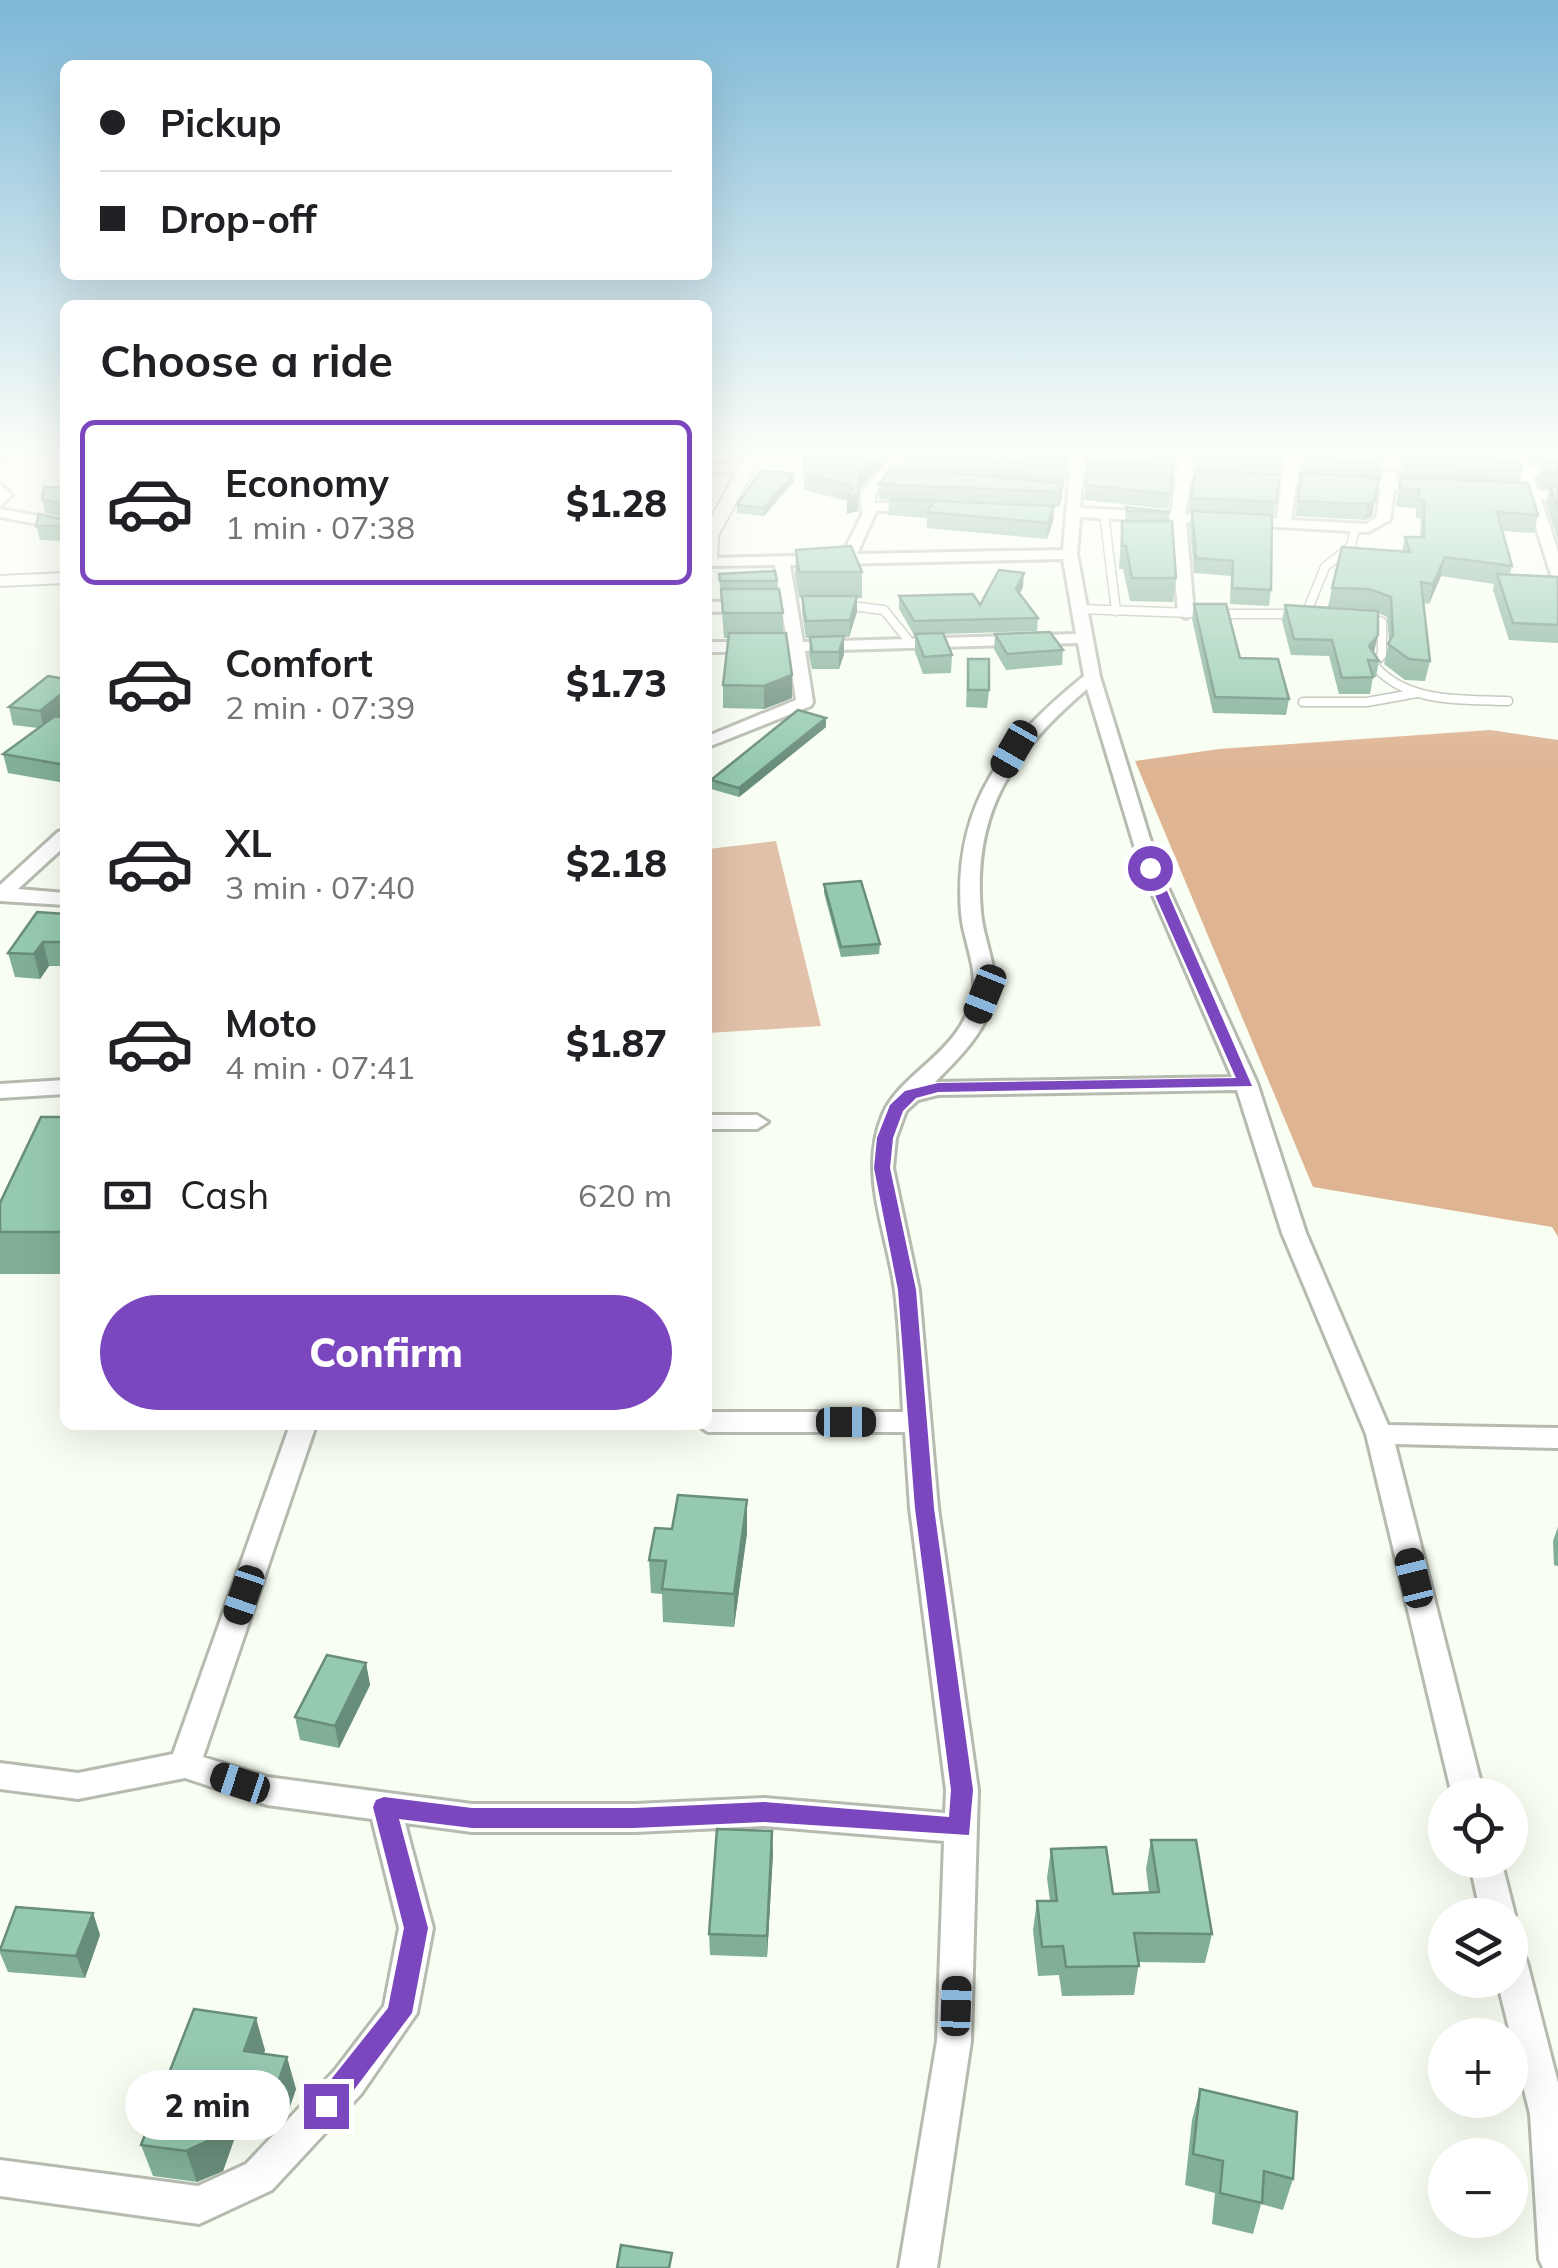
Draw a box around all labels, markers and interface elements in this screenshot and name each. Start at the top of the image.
text: Pickup [160,99,282,147]
text: Drop-off [160,195,317,243]
text: Choose a ride [100,332,393,388]
icon: car [105,458,195,548]
text: Economy [225,459,389,507]
text: $1.28 [566,479,667,527]
text: 1 min · 07:38 [225,507,415,547]
icon: car [105,638,195,728]
text: Comfort [225,639,373,687]
text: $1.73 [566,659,667,707]
text: 2 min · 07:39 [225,687,415,727]
car [986,716,1042,782]
icon: car [105,818,195,908]
text: XL [225,819,272,867]
text: $2.18 [566,839,667,887]
route start [1128,846,1173,891]
text: 3 min · 07:40 [225,867,415,907]
car [960,961,1010,1027]
icon: car [105,998,195,1088]
text: Moto [225,999,317,1047]
text: $1.87 [566,1019,667,1067]
text: 4 min · 07:41 [225,1047,415,1087]
icon: cash [100,1168,155,1223]
text: Cash [180,1171,269,1219]
text: 620 m [578,1175,672,1215]
button: Confirm [100,1295,672,1410]
car [816,1407,876,1437]
car [1392,1545,1436,1611]
car [220,1562,268,1628]
car [207,1759,273,1807]
map controls [1428,1778,1528,2238]
button: locate [1428,1778,1528,1878]
button: layers [1428,1898,1528,1998]
car [940,1975,972,2037]
button: + [1428,2018,1528,2118]
callout: 2 min [126,2071,291,2141]
route end [304,2084,349,2129]
text: 2 min [165,2085,250,2125]
button: − [1428,2138,1528,2238]

